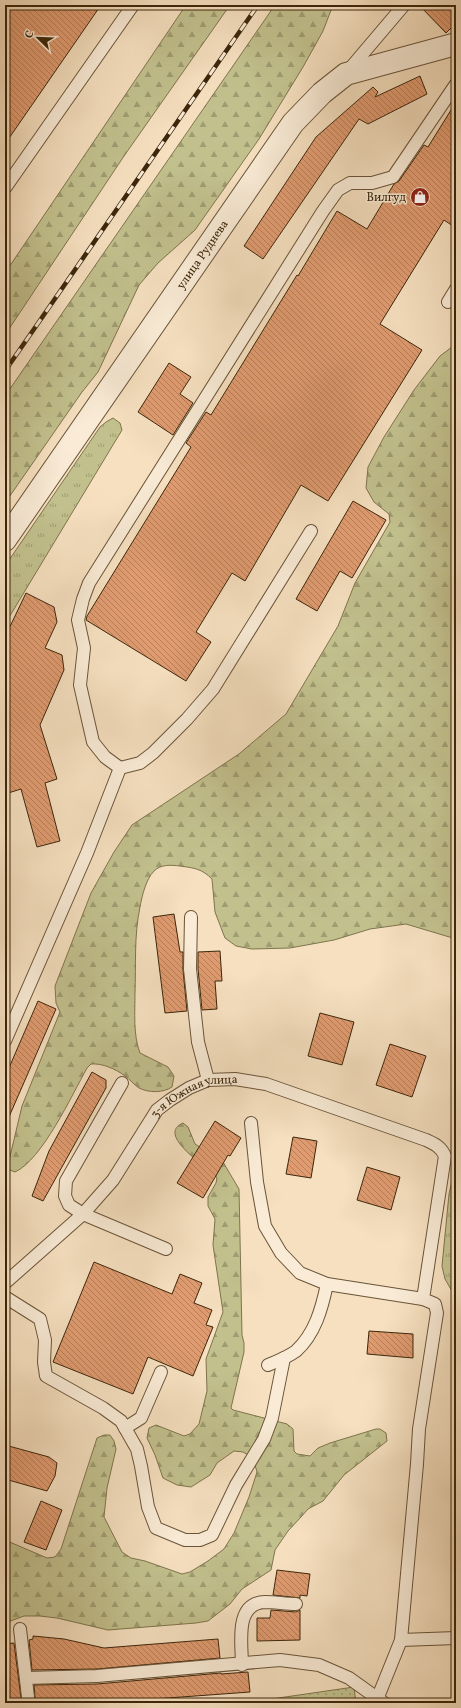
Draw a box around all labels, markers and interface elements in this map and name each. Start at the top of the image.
north arrow [18,18,58,58]
text: С [22,28,38,41]
shop icon: Вилгуд [409,186,431,208]
place label: Вилгуд [366,190,406,206]
street label: улица Руднева [173,217,233,293]
street label: 3-я Южная улица [147,1072,238,1121]

